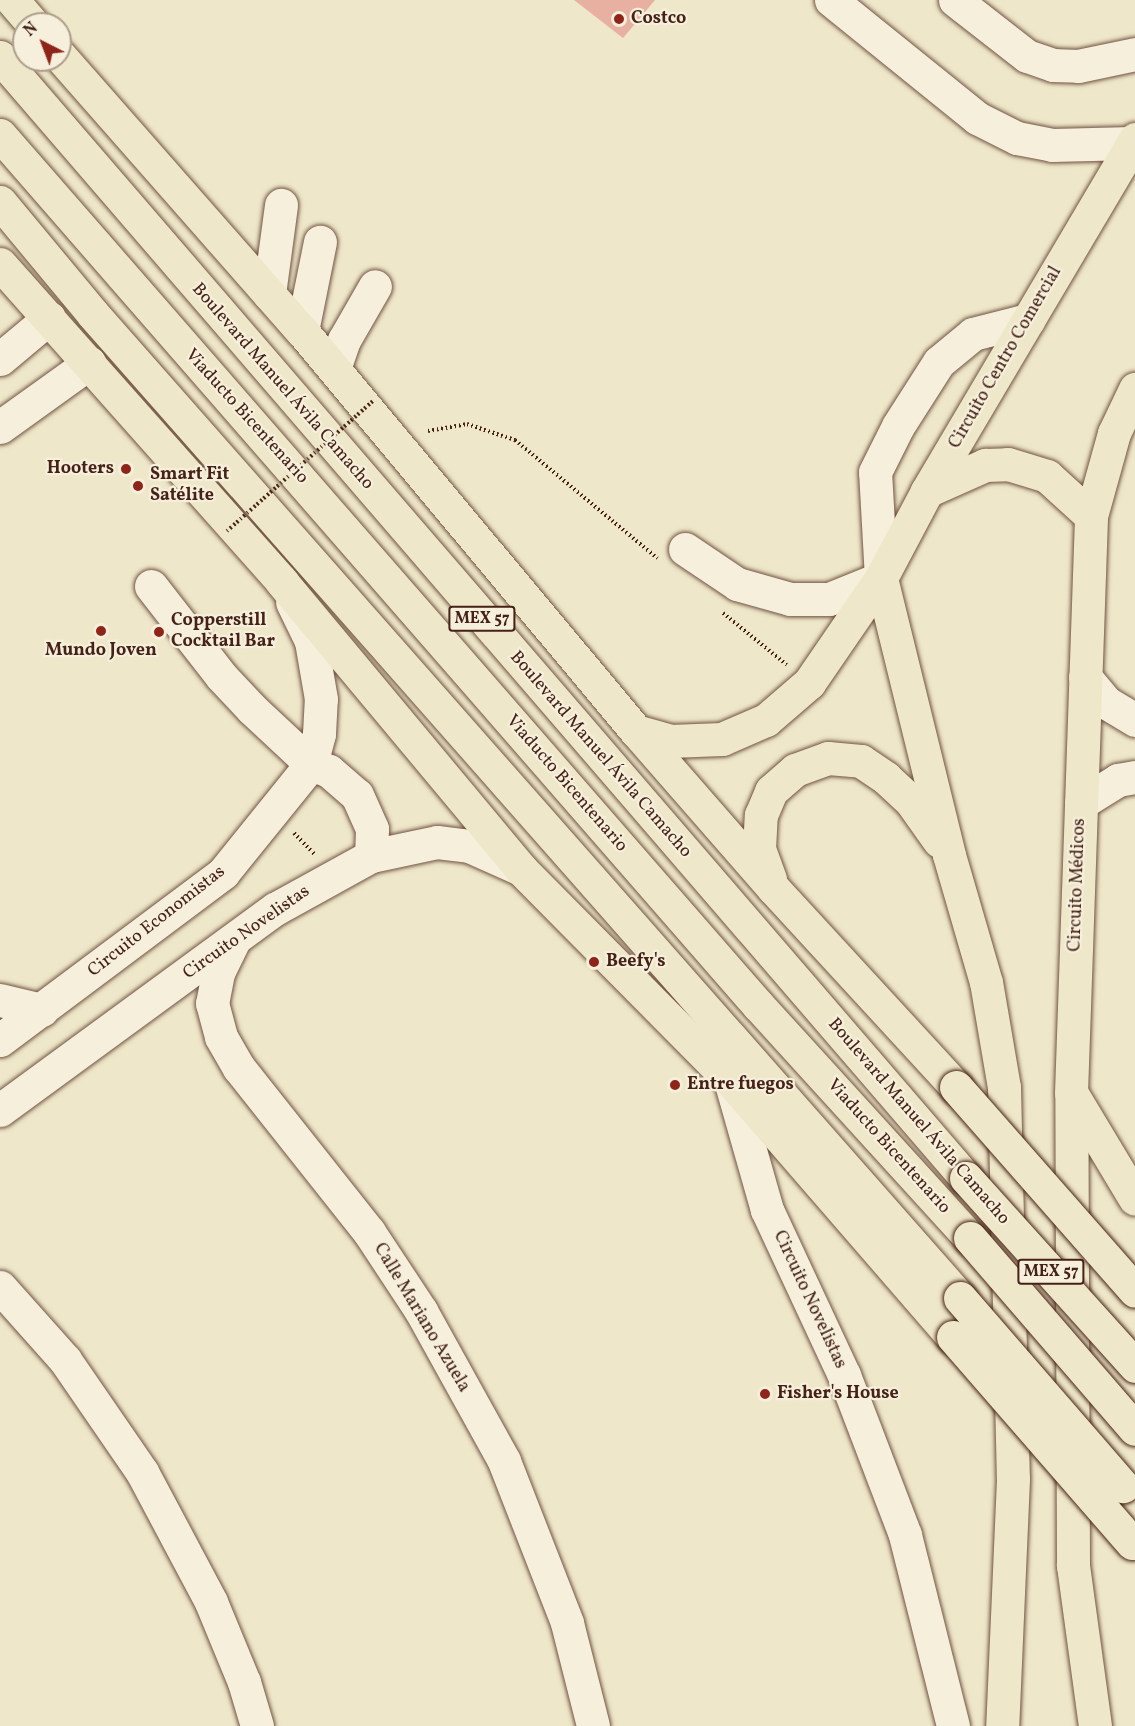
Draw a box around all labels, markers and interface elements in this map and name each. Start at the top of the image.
place label: Costco [631,8,686,30]
north arrow [12,12,72,72]
marker: Costco [612,12,626,26]
text: N [20,18,43,42]
street label: Circuito Centro Comercial [945,263,1067,453]
street label: Boulevard Manuel Ávila Camacho [186,279,378,495]
street label: Viaducto Bicentenario [180,345,312,489]
place label: Hooters [47,458,114,480]
marker: Hooters [119,462,133,476]
place label: Smart Fit Satélite [150,465,229,508]
marker: Smart Fit Satélite [131,479,145,493]
road number: MEX 57 [448,606,516,632]
place label: Copperstill Cocktail Bar [171,611,275,654]
marker: Mundo Joven [94,624,108,638]
marker: Copperstill Cocktail Bar [152,625,166,639]
place label: Mundo Joven [45,640,157,662]
street label: Boulevard Manuel Ávila Camacho [504,647,696,863]
street label: Viaducto Bicentenario [501,711,631,857]
street label: Circuito Médicos [1065,818,1091,952]
street label: Circuito Economistas [84,862,230,982]
street label: Circuito Novelistas [179,881,315,985]
place label: Beefy's [606,951,665,973]
marker: Beefy's [587,955,601,969]
street label: Boulevard Manuel Ávila Camacho [822,1014,1014,1230]
place label: Entre fuegos [687,1074,794,1096]
street label: Viaducto Bicentenario [822,1075,954,1219]
marker: Entre fuegos [668,1078,682,1092]
street label: Circuito Novelistas [768,1228,850,1372]
street label: Calle Mariano Azuela [368,1240,474,1396]
road number: MEX 57 [1016,1259,1086,1285]
place label: Fisher's House [777,1383,899,1405]
marker: Fisher's House [758,1387,772,1401]

